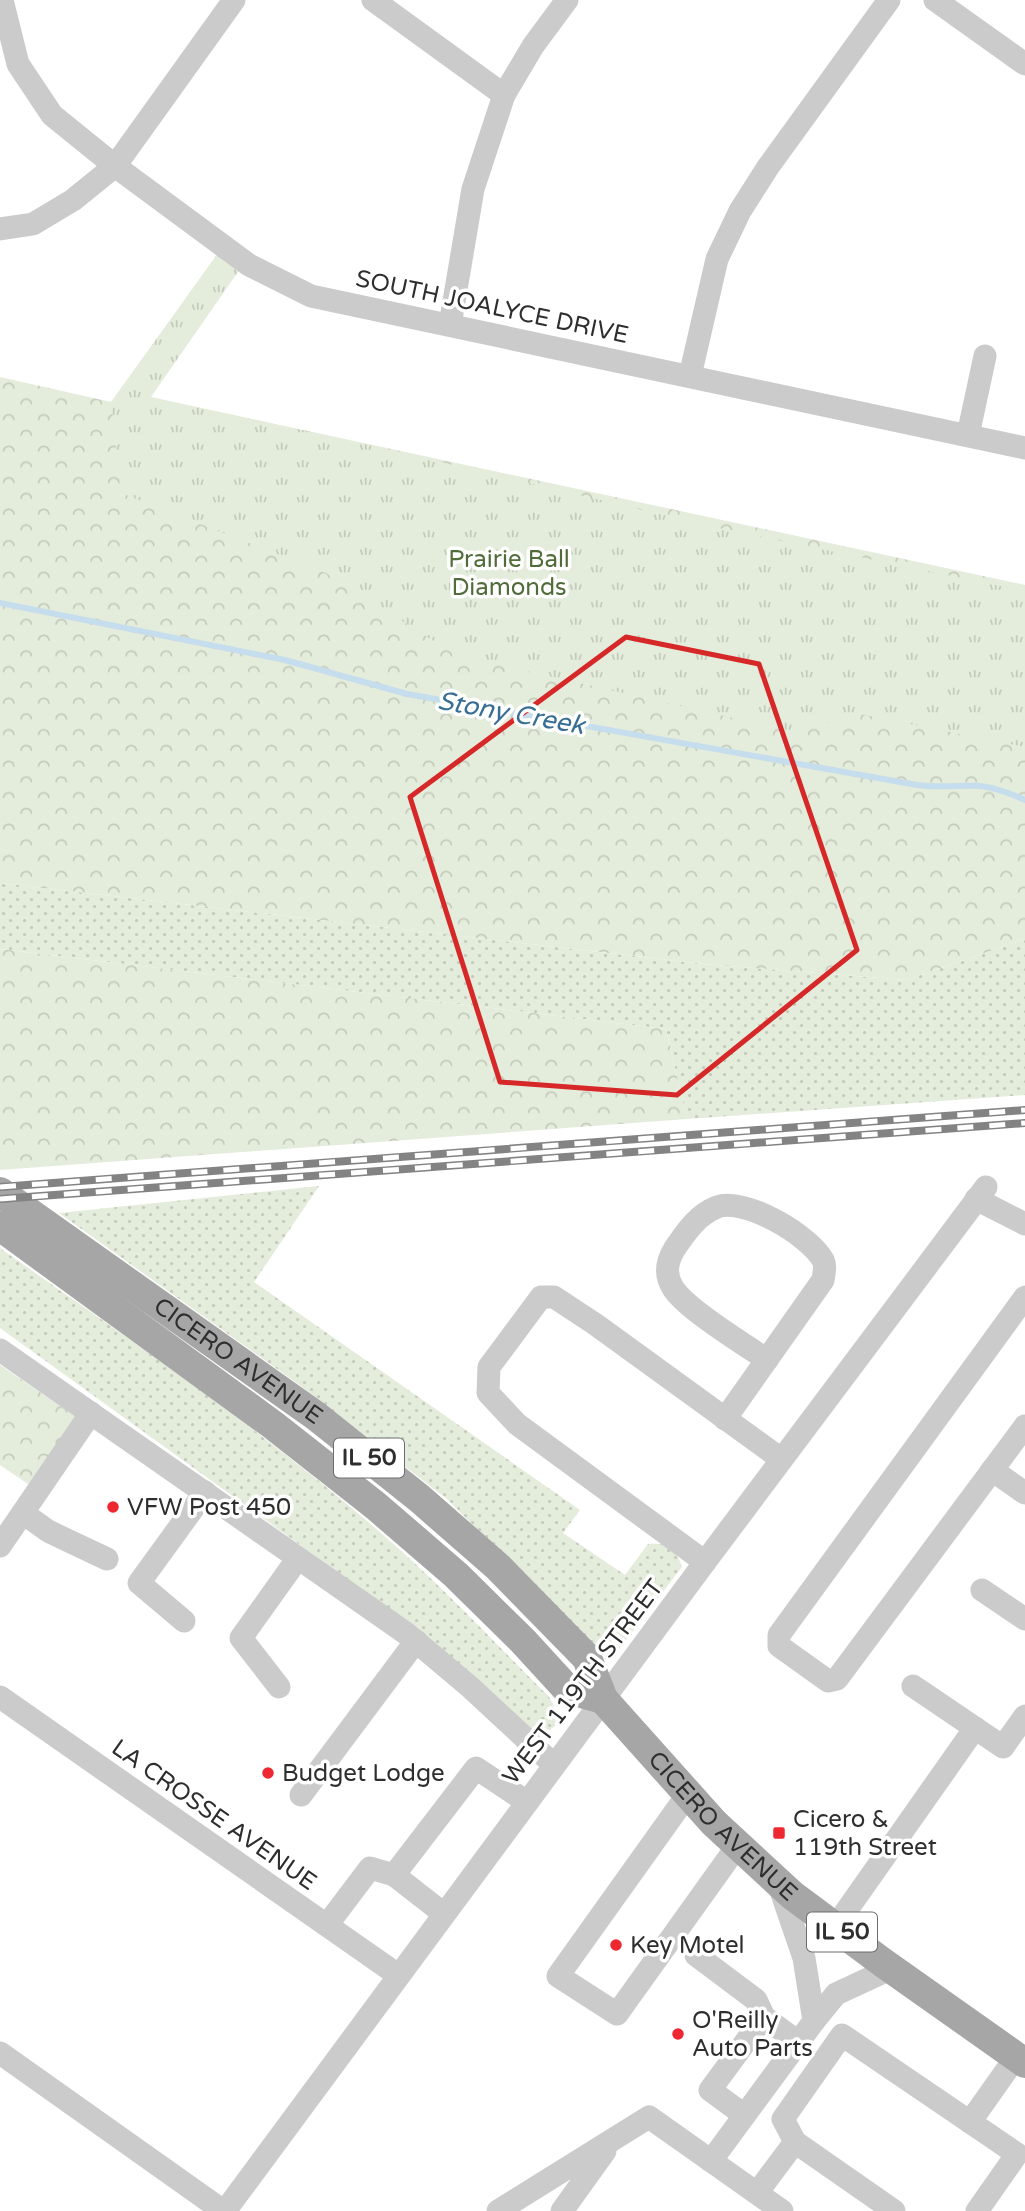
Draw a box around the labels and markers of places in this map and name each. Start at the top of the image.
place label: VFW Post 450 [127,1493,291,1522]
marker: VFW Post 450 [105,1499,121,1515]
place label: Budget Lodge [282,1759,445,1788]
marker: Budget Lodge [260,1765,276,1781]
place label: Cicero & 119th Street [793,1805,937,1862]
marker: Cicero & 119th Street [771,1825,787,1841]
place label: Key Motel [630,1931,745,1960]
marker: Key Motel [608,1937,624,1953]
place label: O'Reilly Auto Parts [692,2006,813,2063]
marker: O'Reilly Auto Parts [670,2026,686,2042]

